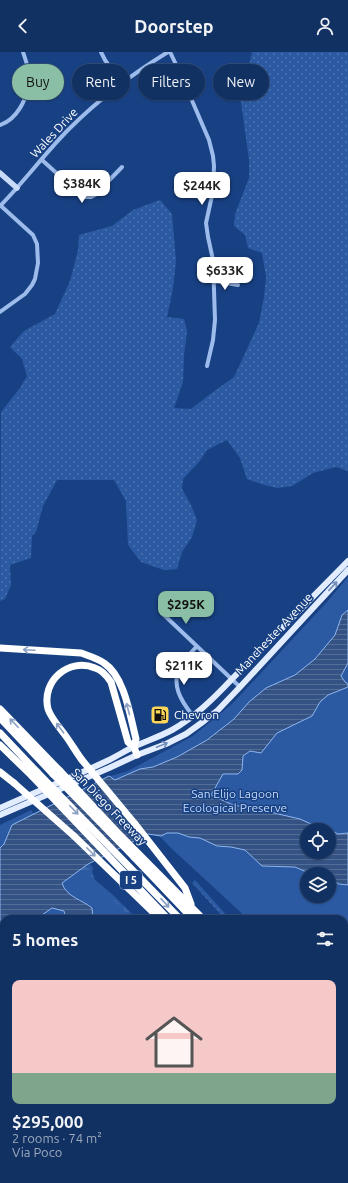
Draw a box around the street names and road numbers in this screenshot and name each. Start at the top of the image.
street label: Wales Drive [27,105,80,160]
street label: Manchester Avenue [232,590,315,677]
street label: San Diego Freeway [69,765,150,848]
road number: I 5 [120,871,142,889]

